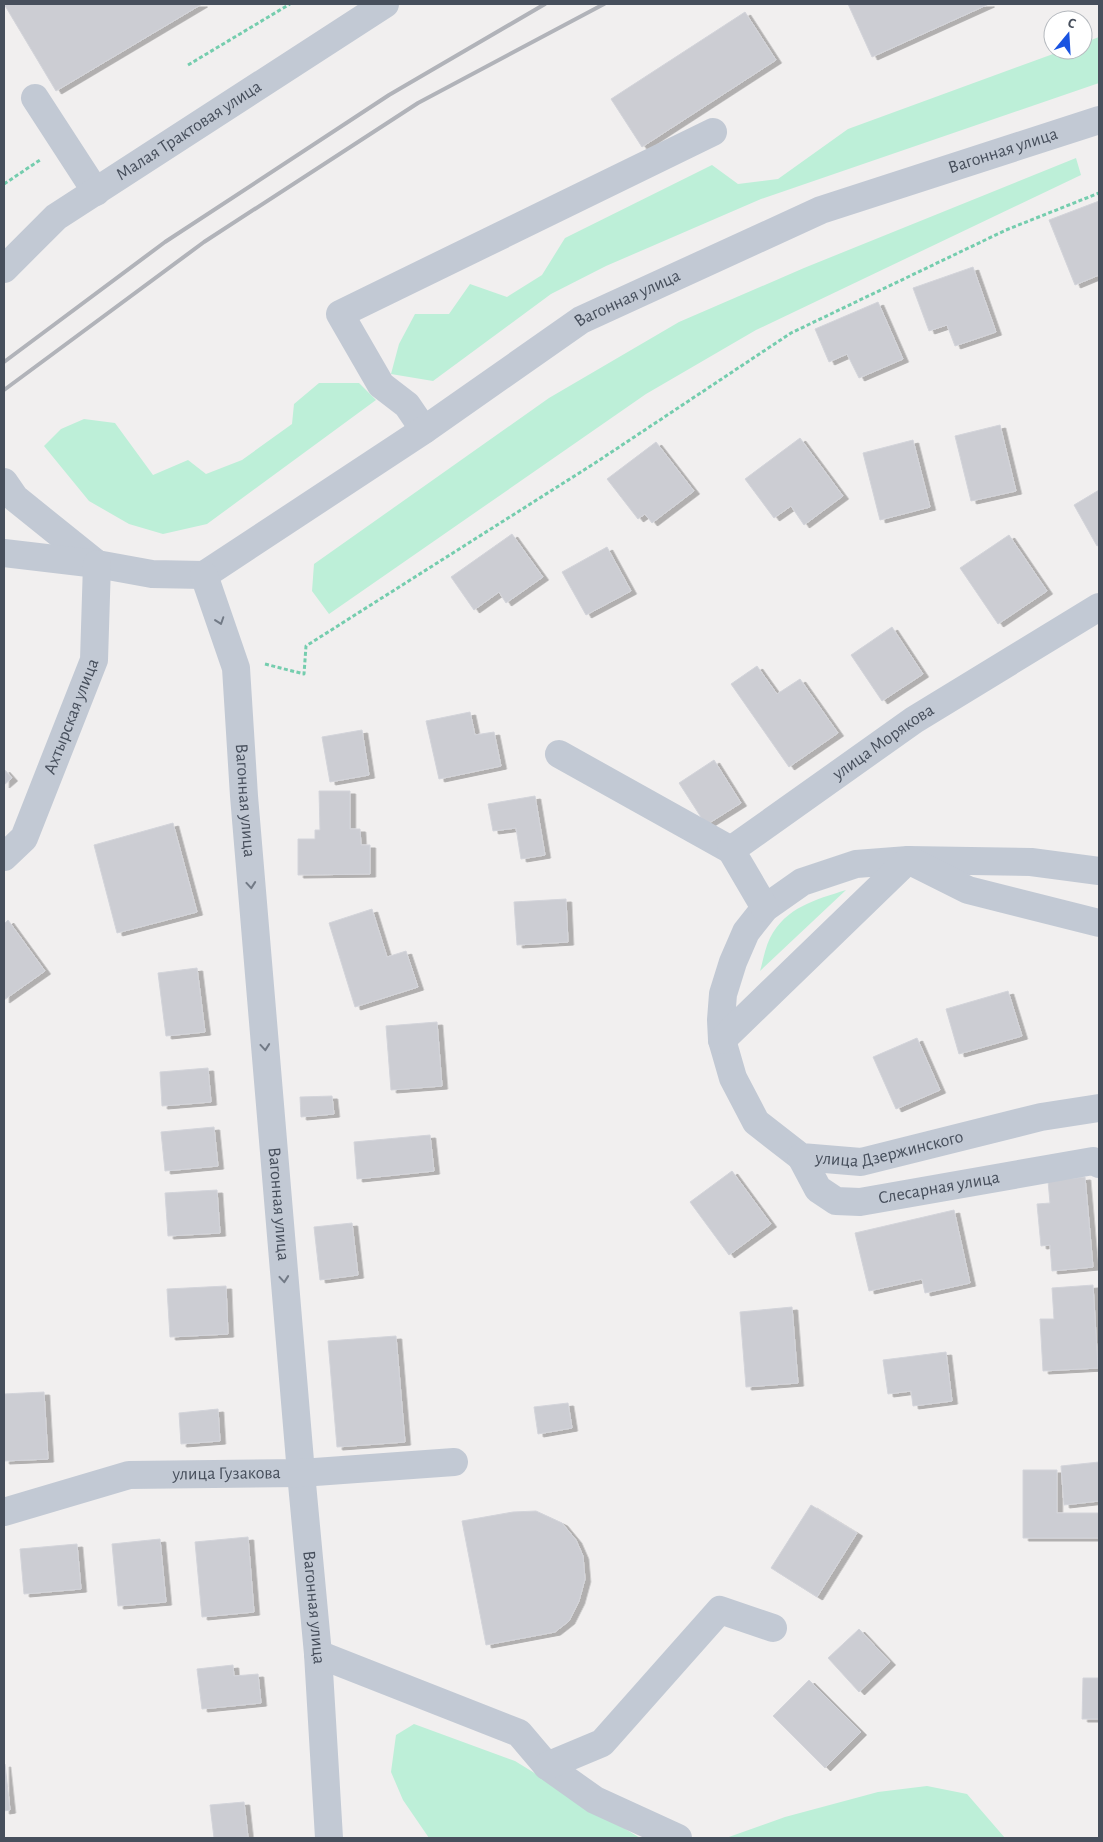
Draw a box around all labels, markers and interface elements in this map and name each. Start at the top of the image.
north arrow [1043,10,1093,60]
text: С [1066,16,1078,32]
street label: Малая Трактовая улица [113,77,265,184]
street label: Вагонная улица [946,125,1060,177]
street label: Вагонная улица [571,267,683,331]
one-way arrow [214,616,224,625]
street label: Ахтырская улица [41,656,103,777]
street label: улица Морякова [829,701,937,784]
street label: Вагонная улица [232,743,258,858]
one-way arrow [245,882,256,890]
one-way arrow [259,1044,270,1052]
street label: улица Дзержинского [814,1128,965,1171]
street label: Вагонная улица [265,1146,292,1262]
street label: Слесарная улица [877,1169,1001,1208]
one-way arrow [279,1275,290,1283]
street label: улица Гузакова [171,1464,281,1484]
street label: Вагонная улица [299,1550,328,1665]

